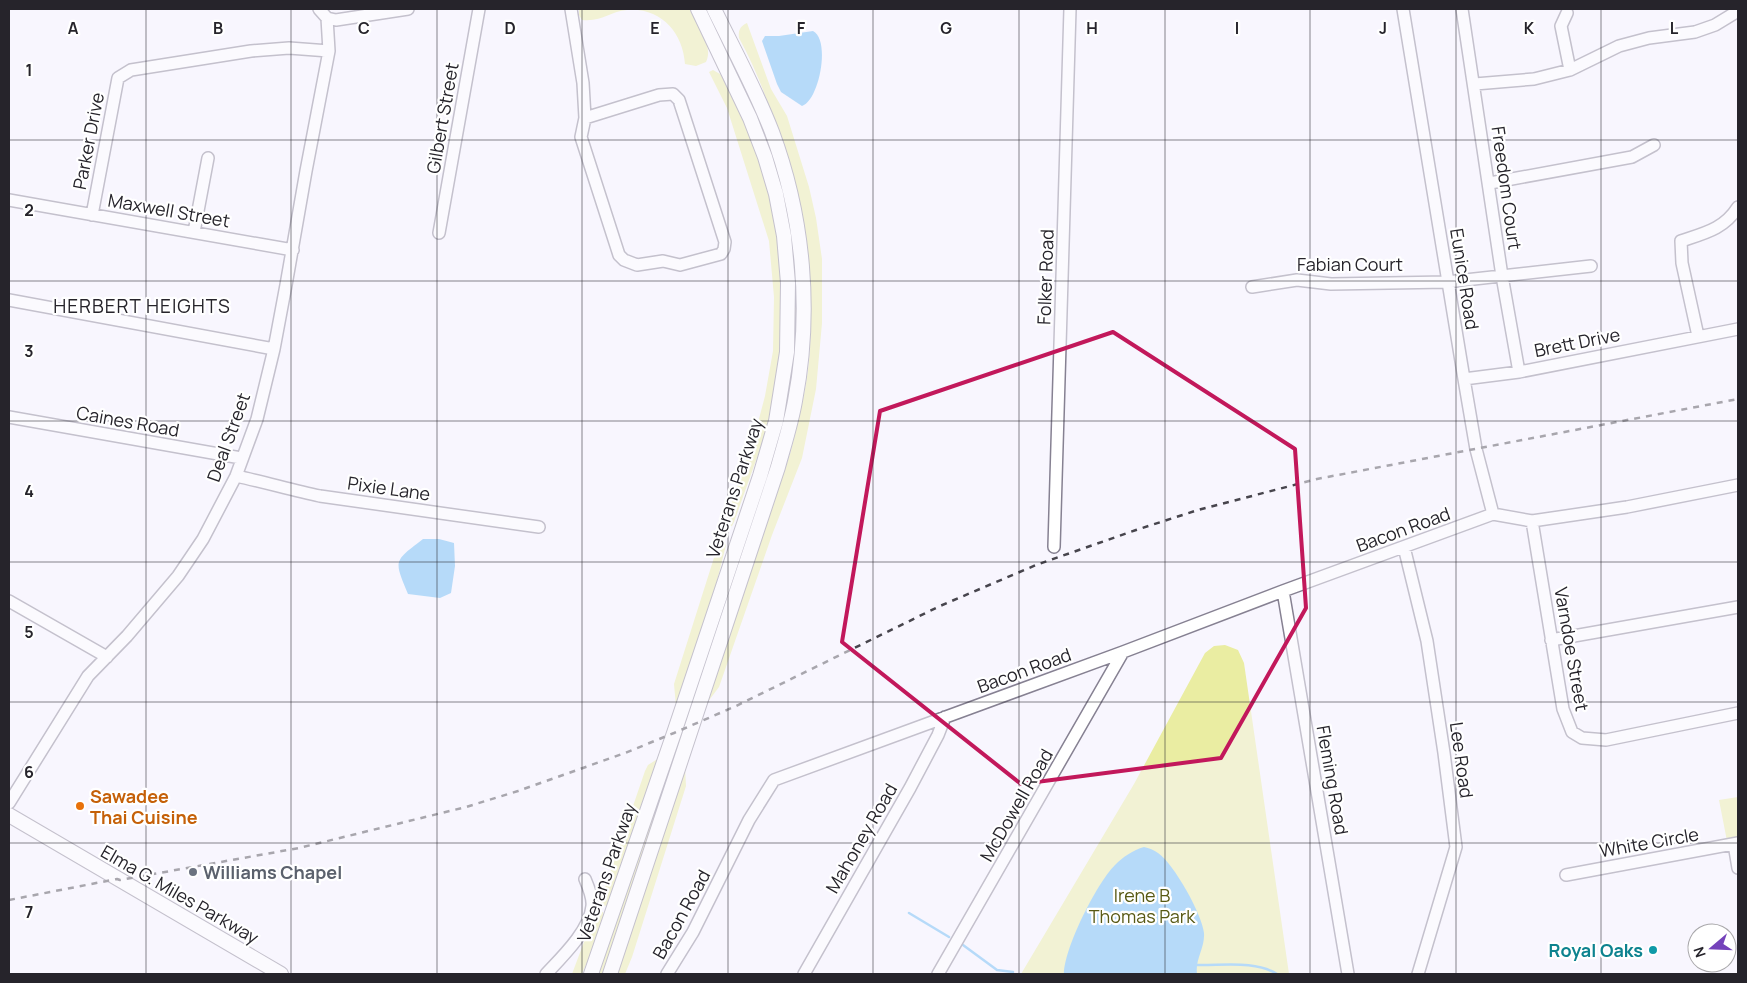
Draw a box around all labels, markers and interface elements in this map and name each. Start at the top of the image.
text: A [68,17,79,39]
text: B [213,17,223,39]
text: C [358,17,370,39]
text: D [504,17,516,39]
text: E [650,17,660,39]
text: F [797,17,806,39]
text: G [940,17,952,39]
text: H [1086,17,1098,39]
text: I [1235,17,1239,39]
text: J [1379,17,1387,39]
text: K [1524,17,1535,39]
text: L [1670,17,1679,39]
text: 1 [25,59,33,81]
street label: Gilbert Street [420,61,464,175]
street label: Parker Drive [67,90,109,192]
street label: Freedom Court [1486,125,1528,251]
street label: Maxwell Street [106,187,232,233]
text: 2 [24,199,34,221]
street label: Eunice Road [1445,227,1485,331]
street label: Folker Road [1031,229,1059,325]
street label: Fabian Court [1297,252,1403,276]
district label: HERBERT HEIGHTS [53,293,231,319]
street label: Brett Drive [1532,322,1622,362]
text: 3 [24,340,34,362]
street label: Deal Street [201,389,255,485]
street label: Caines Road [75,400,181,442]
street label: Veterans Parkway [700,415,768,561]
street label: Pixie Lane [346,470,432,506]
text: 4 [24,480,34,502]
street label: Bacon Road [1353,501,1453,557]
street label: Varndoe Street [1549,585,1595,713]
text: 5 [24,621,34,643]
street label: Bacon Road [974,642,1074,698]
street label: Lee Road [1445,720,1479,800]
street label: Fleming Road [1312,723,1354,837]
street label: McDowell Road [974,744,1058,866]
text: 6 [24,761,34,783]
street label: Mahoney Road [820,779,902,897]
place label: Sawadee Thai Cuisine [90,784,198,829]
street label: Veterans Parkway [571,799,641,945]
marker: Sawadee Thai Cuisine [74,800,86,812]
street label: White Circle [1597,821,1701,863]
street label: Elma G. Miles Parkway [97,839,264,949]
place label: Williams Chapel [203,860,342,884]
street label: Bacon Road [647,865,715,963]
marker: Williams Chapel [187,866,199,878]
park label: Irene B Thomas Park [1089,883,1196,928]
text: 7 [25,901,33,923]
north arrow [1687,923,1737,973]
place label: Royal Oaks [1549,938,1643,962]
marker: Royal Oaks [1647,944,1659,956]
text: N [1689,945,1710,960]

